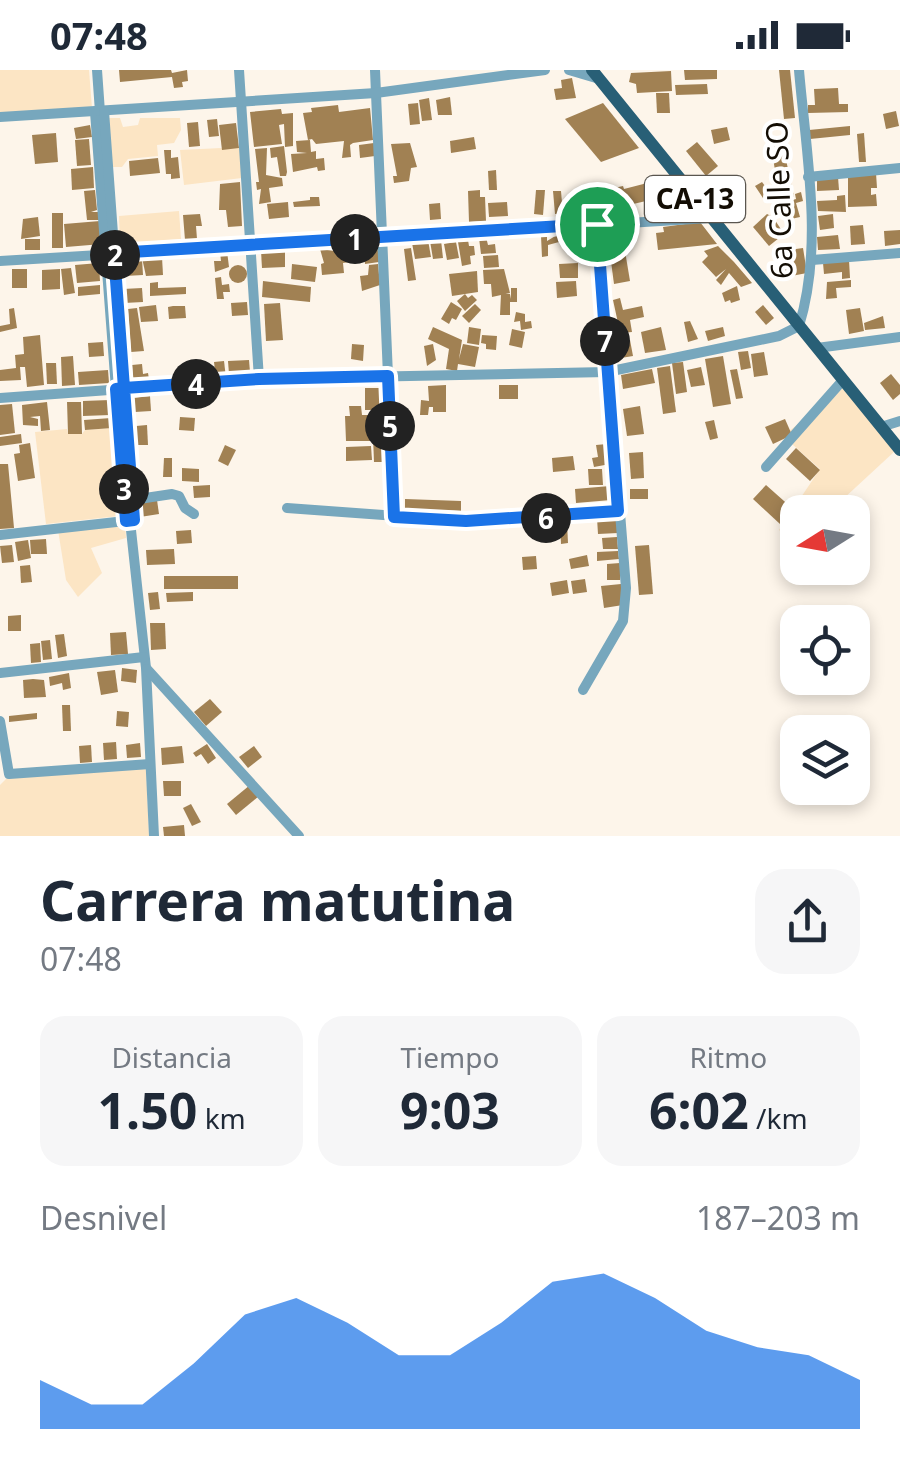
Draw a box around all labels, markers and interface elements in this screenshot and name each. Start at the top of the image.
text: 07:48 [50,9,148,61]
street label: 6a Calle SO [755,121,802,280]
road number: CA-13 [645,176,745,222]
pin [555,182,640,267]
icon: arrive [570,197,625,252]
pin: 1 [330,214,380,264]
text: 1 [347,220,363,258]
pin: 2 [90,230,140,280]
text: 2 [107,236,123,274]
pin: 7 [580,316,630,366]
text: 7 [597,322,613,360]
pin: 4 [171,359,221,409]
text: 4 [188,365,204,403]
pin: 5 [365,401,415,451]
text: 5 [382,407,398,445]
pin: 3 [99,464,149,514]
text: 3 [116,470,132,508]
pin: 6 [521,493,571,543]
north arrow [780,495,870,585]
map controls [780,495,870,805]
text: 6 [538,499,554,537]
button: locate [780,605,870,695]
button: layers [780,715,870,805]
text: Carrera matutina [40,862,515,937]
button: share [755,869,860,974]
text: 07:48 [40,937,122,980]
text: Distancia [111,1038,232,1076]
text: Tiempo [401,1038,499,1076]
text: Ritmo [689,1038,767,1076]
text: 1.50 [98,1076,197,1144]
text: 9:03 [400,1076,500,1144]
text: 6:02 [649,1076,749,1144]
text: km [197,1099,246,1137]
text: /km [749,1099,808,1137]
text: Desnivel [40,1196,167,1239]
text: 187–203 m [696,1196,860,1239]

